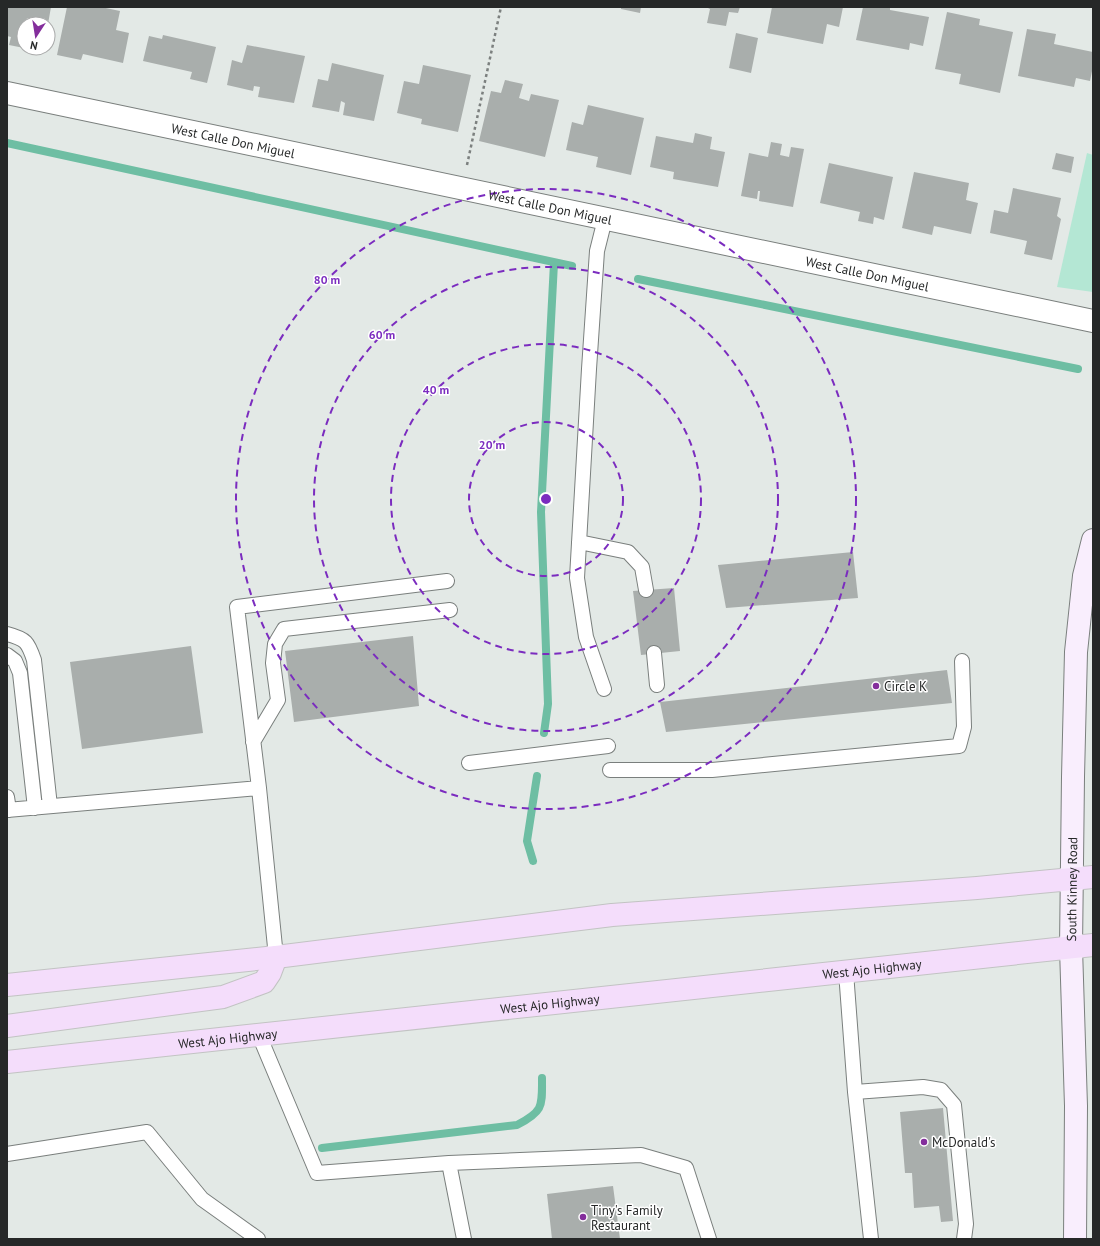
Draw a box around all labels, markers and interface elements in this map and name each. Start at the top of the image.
north arrow [16,16,56,56]
text: N [29,38,39,53]
street label: West Calle Don Miguel [170,120,296,162]
street label: West Calle Don Miguel [487,186,614,229]
street label: West Calle Don Miguel [804,253,931,295]
text: 80 m [314,272,340,287]
text: 60 m [369,327,395,342]
text: 40 m [423,382,449,397]
text: 20 m [479,437,505,452]
centre of rings [539,492,553,506]
place label: Circle K [884,678,927,695]
marker: Circle K [871,681,881,691]
street label: South Kinney Road [1063,837,1081,941]
street label: West Ajo Highway [822,956,923,983]
street label: West Ajo Highway [499,990,600,1018]
street label: West Ajo Highway [177,1025,278,1053]
place label: McDonald's [932,1134,995,1151]
marker: McDonald's [919,1137,929,1147]
place label: Tiny's Family Restaurant [591,1202,663,1234]
marker: Tiny's Family Restaurant [578,1212,588,1222]

